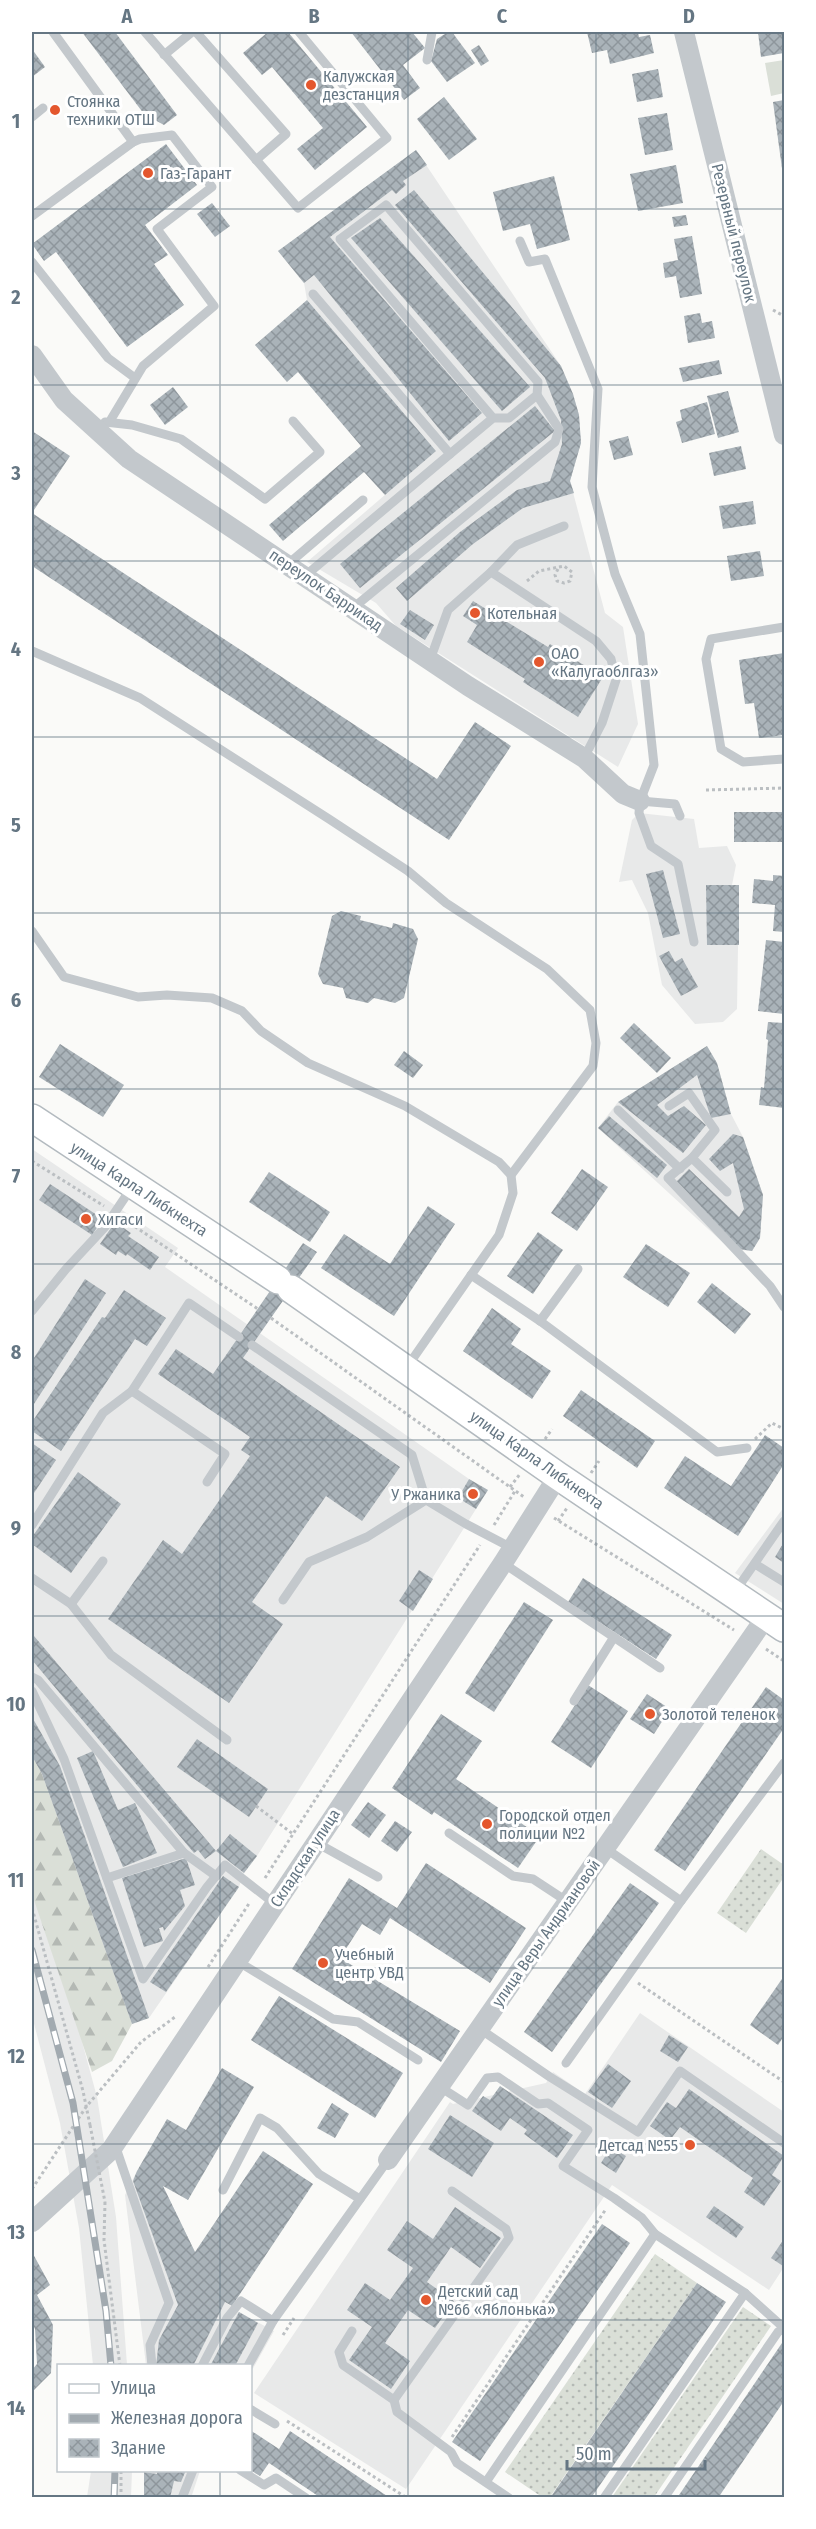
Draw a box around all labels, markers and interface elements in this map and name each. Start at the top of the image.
text: A [121,4,134,28]
text: B [308,4,320,28]
text: C [497,4,508,28]
text: D [683,4,695,28]
place label: Калужская дезстанция [323,67,400,104]
marker: Калужская дезстанция [304,78,318,92]
place label: Стоянка техники ОТШ [67,92,155,129]
marker: Стоянка техники ОТШ [48,103,62,117]
text: 1 [12,109,20,133]
street label: Резервный переулок [708,162,761,305]
place label: Газ-Гарант [160,164,232,183]
marker: Газ-Гарант [141,166,155,180]
text: 2 [10,285,21,309]
text: 3 [10,461,21,485]
street label: переулок Баррикад [266,545,386,635]
place label: Котельная [487,604,557,623]
marker: Котельная [468,606,482,620]
text: 4 [11,637,21,661]
place label: ОАО «Калугаоблгаз» [551,644,659,681]
marker: ОАО «Калугаоблгаз» [532,655,546,669]
text: 5 [11,813,21,837]
text: 6 [11,988,21,1012]
street label: улица Карла Либкнехта [67,1138,211,1240]
text: 7 [12,1164,21,1188]
place label: Хигаси [98,1210,143,1229]
marker: Хигаси [79,1212,93,1226]
text: 8 [11,1340,22,1364]
street label: улица Карла Либкнехта [466,1407,608,1514]
place label: У Ржаника [390,1485,461,1504]
marker: У Ржаника [466,1487,480,1501]
text: 9 [11,1516,21,1540]
text: 10 [6,1692,26,1716]
place label: Золотой теленок [662,1705,776,1724]
marker: Золотой теленок [643,1707,657,1721]
street label: Складская улица [266,1805,344,1911]
place label: Городской отдел полиции №2 [499,1806,611,1843]
marker: Городской отдел полиции №2 [480,1817,494,1831]
street label: улица Веры Андриановой [488,1856,604,2010]
text: 11 [8,1868,24,1892]
place label: Учебный центр УВД [334,1945,404,1982]
marker: Учебный центр УВД [316,1956,330,1970]
text: 12 [7,2044,25,2068]
place label: Детсад №55 [597,2136,678,2155]
marker: Детсад №55 [683,2138,697,2152]
text: 13 [7,2220,25,2244]
place label: Детский сад №66 «Яблонька» [437,2282,555,2319]
marker: Детский сад №66 «Яблонька» [419,2293,433,2307]
legend [57,2364,252,2472]
text: Улица [110,2377,156,2399]
text: 14 [7,2396,25,2420]
text: Железная дорога [111,2407,243,2429]
scale bar [567,2433,705,2471]
text: Здание [111,2437,166,2459]
text: 50 m [576,2443,612,2465]

